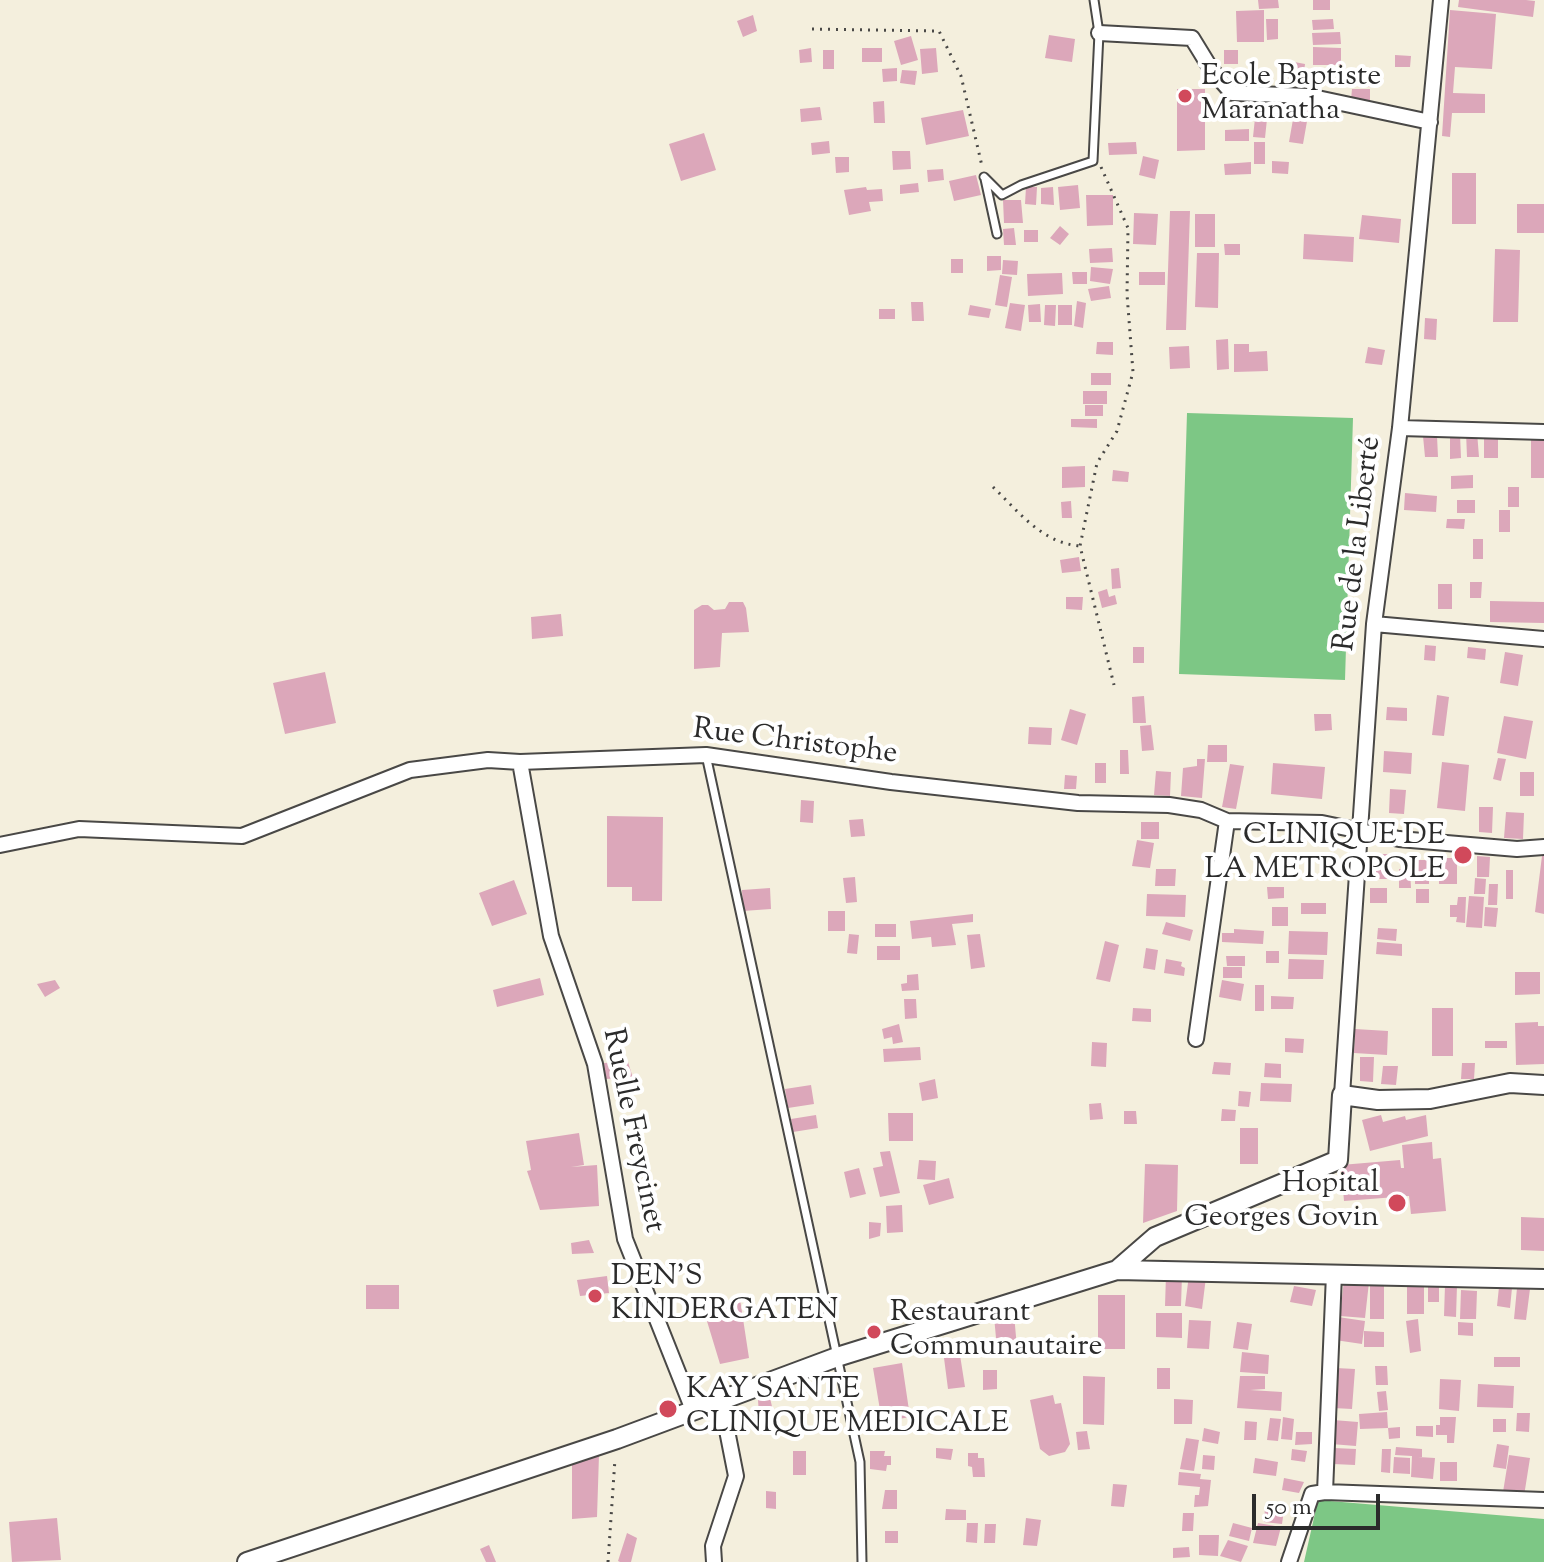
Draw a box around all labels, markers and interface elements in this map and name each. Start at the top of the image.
place label: Ecole Baptiste Maranatha [1201,61,1381,132]
marker: Ecole Baptiste Maranatha [1176,87,1194,105]
street label: Rue de la Liberté [1329,435,1391,653]
street label: Rue Christophe [691,714,899,774]
place label: CLINIQUE DE LA METROPOLE [1204,820,1445,890]
marker: CLINIQUE DE LA METROPOLE [1452,844,1474,866]
street label: Ruelle Freycinet [592,1026,670,1236]
place label: Hopital Georges Govin [1184,1168,1379,1238]
marker: Hopital Georges Govin [1386,1192,1408,1214]
place label: DEN'S KINDERGATEN [611,1261,838,1332]
marker: DEN'S KINDERGATEN [586,1287,604,1305]
place label: Restaurant Communautaire [890,1297,1102,1368]
marker: Restaurant Communautaire [865,1323,883,1341]
place label: KAY SANTE CLINIQUE MEDICALE [686,1374,1009,1444]
marker: KAY SANTE CLINIQUE MEDICALE [657,1398,679,1420]
scale bar [1256,1478,1384,1528]
text: 50 m [1266,1491,1312,1525]

